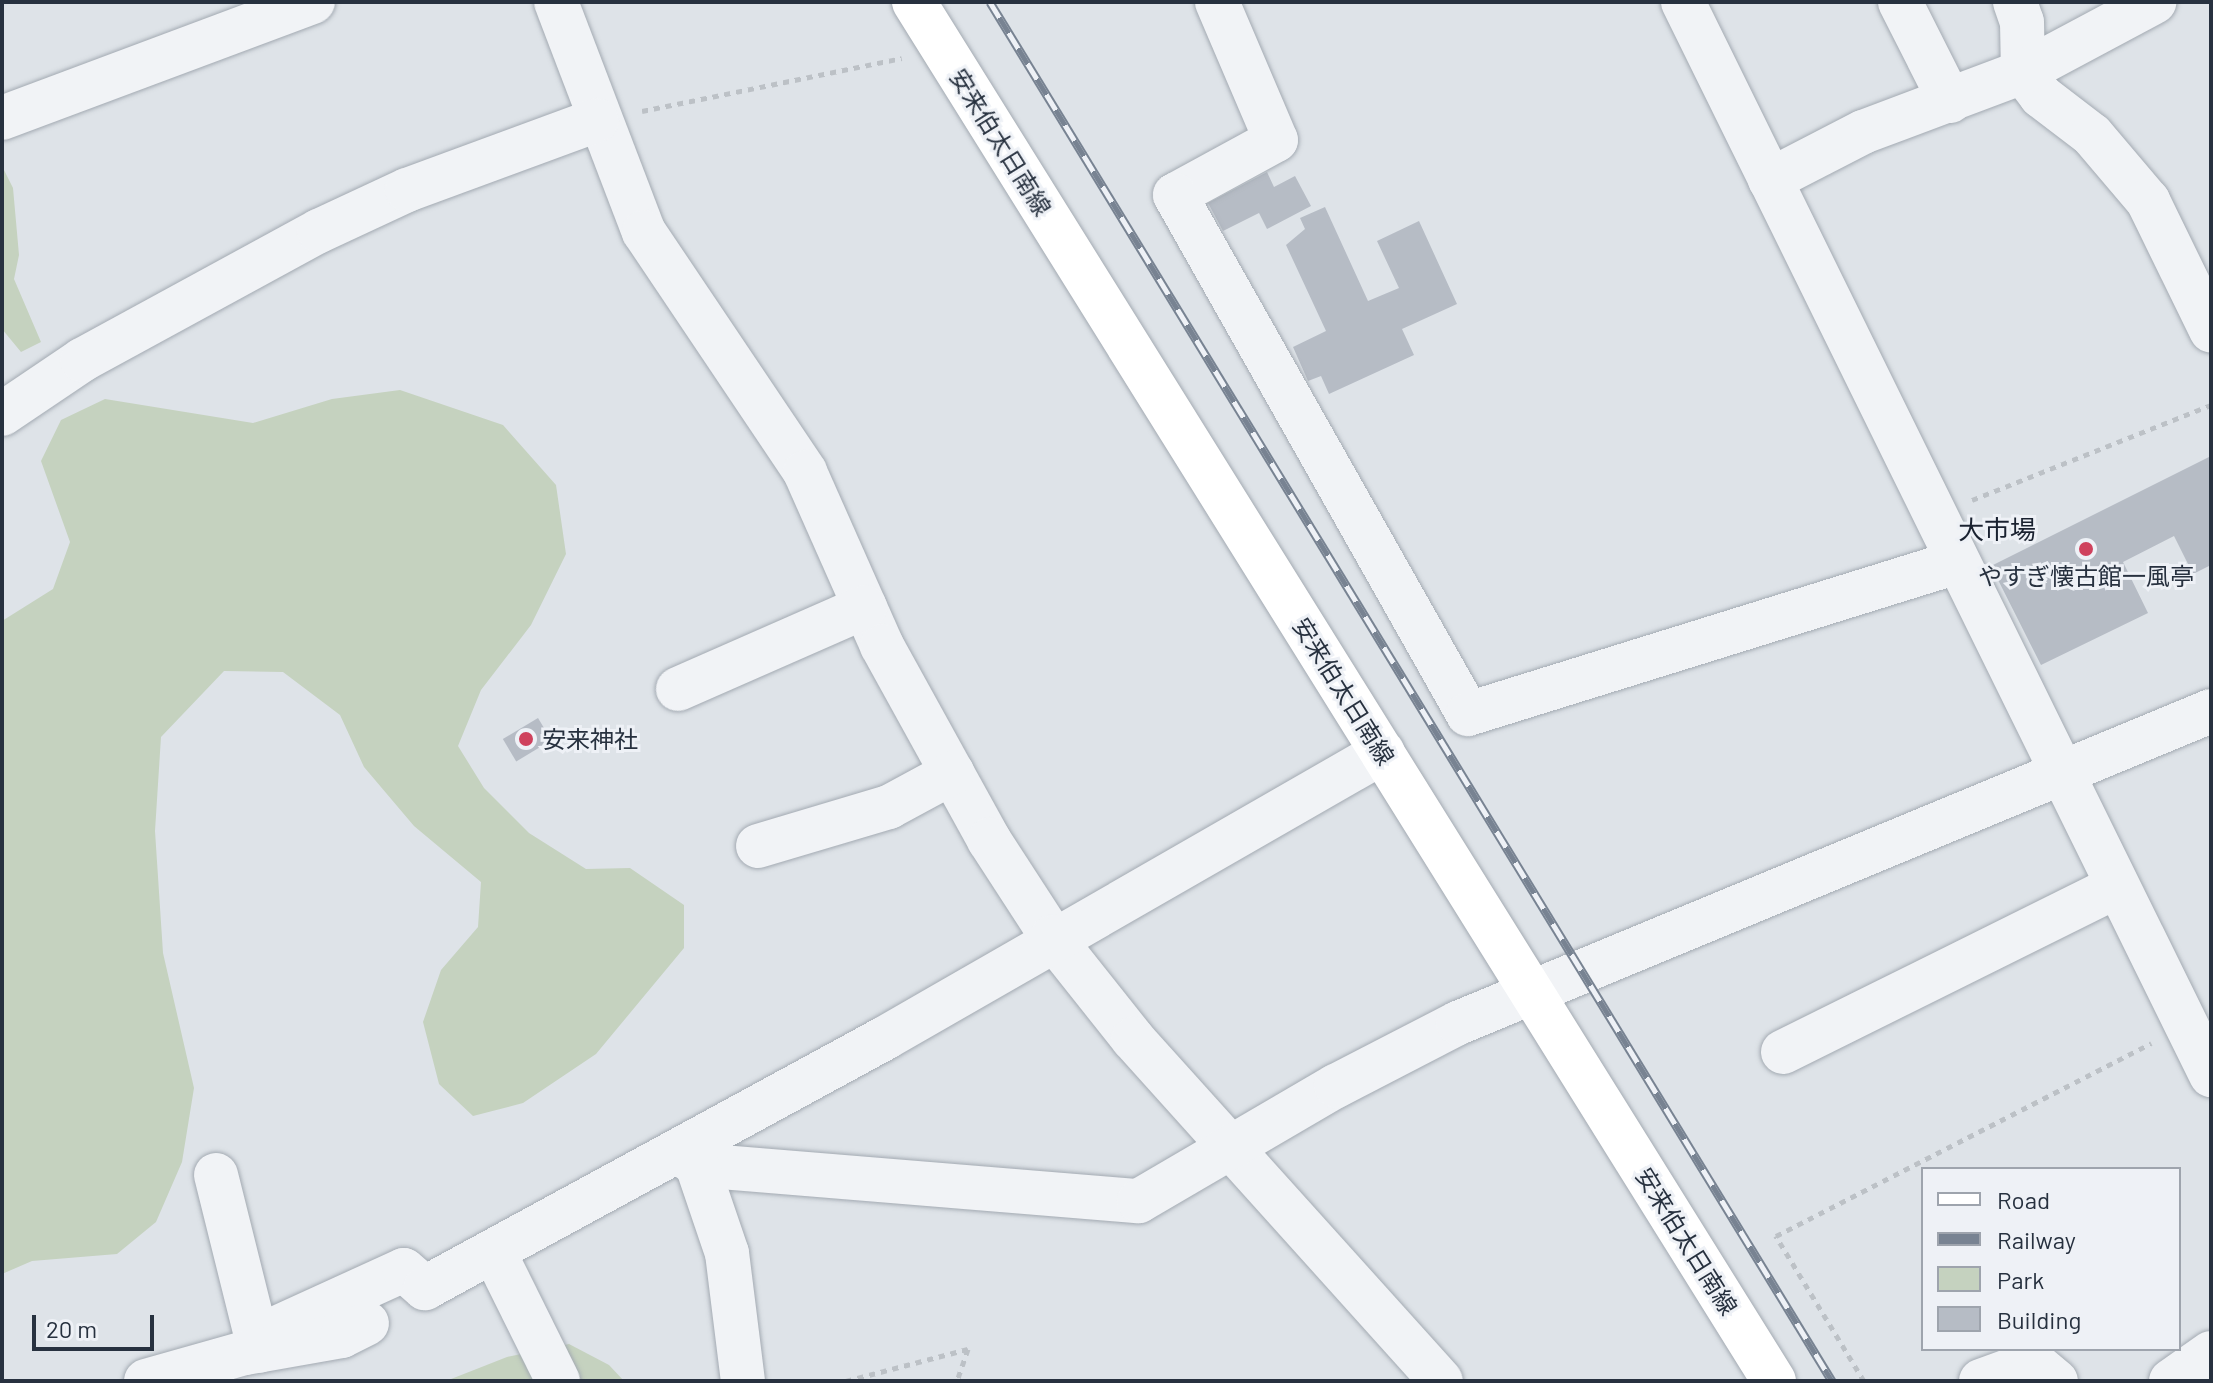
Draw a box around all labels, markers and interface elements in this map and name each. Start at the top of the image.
street label: 安来伯太日南線 [944,63,1058,221]
district label: 大市場 [1958,513,2036,545]
marker: やすぎ懐古館一風亭 [2077,540,2095,558]
place label: やすぎ懐古館一風亭 [1978,562,2194,590]
street label: 安来伯太日南線 [1287,612,1401,770]
place label: 安来神社 [542,725,638,753]
marker: 安来神社 [517,730,535,748]
street label: 安来伯太日南線 [1630,1162,1744,1320]
legend [1921,1167,2181,1351]
text: Road [1997,1185,2050,1214]
text: Railway [1997,1225,2076,1254]
text: Park [1997,1265,2044,1294]
scale bar [36,1299,158,1349]
text: Building [1997,1305,2081,1334]
text: 20 m [46,1314,97,1343]

